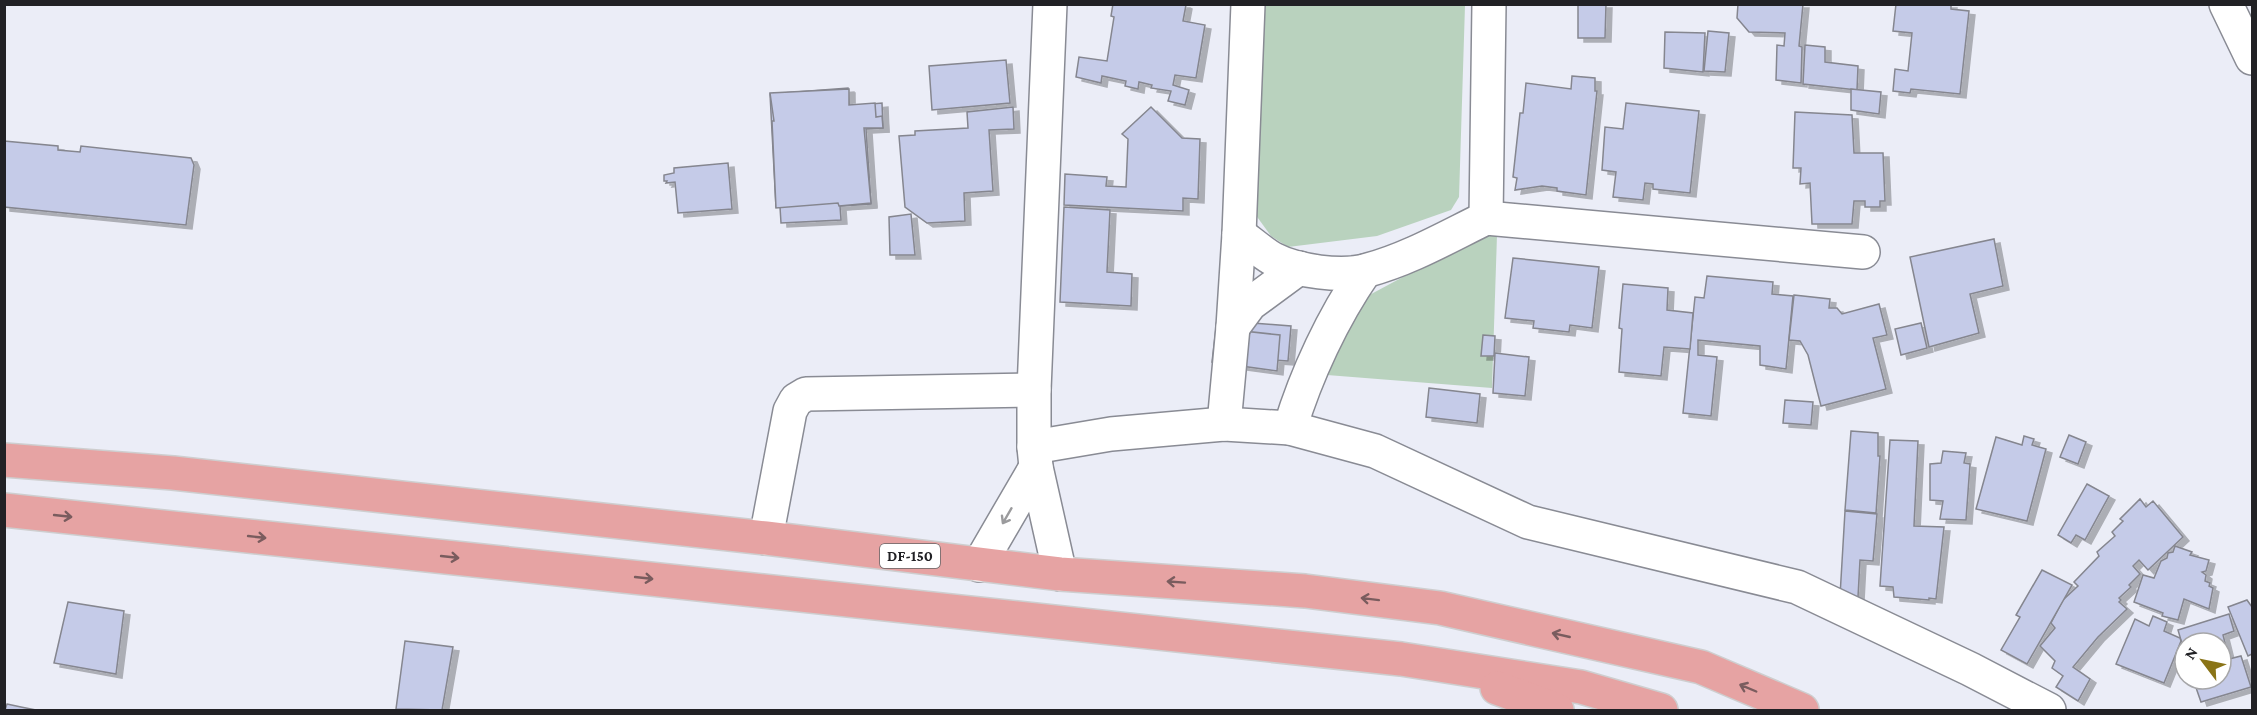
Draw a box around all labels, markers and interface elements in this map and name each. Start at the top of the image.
one-way arrow [1001,507,1013,524]
one-way arrow [52,511,72,522]
one-way arrow [246,532,266,543]
road number: DF-150 [880,544,940,568]
one-way arrow [440,552,460,563]
one-way arrow [634,573,654,584]
one-way arrow [1166,576,1186,587]
one-way arrow [1360,593,1380,604]
one-way arrow [1552,629,1571,641]
north arrow [2173,631,2233,691]
text: N [2181,644,2201,662]
one-way arrow [1740,681,1758,693]

